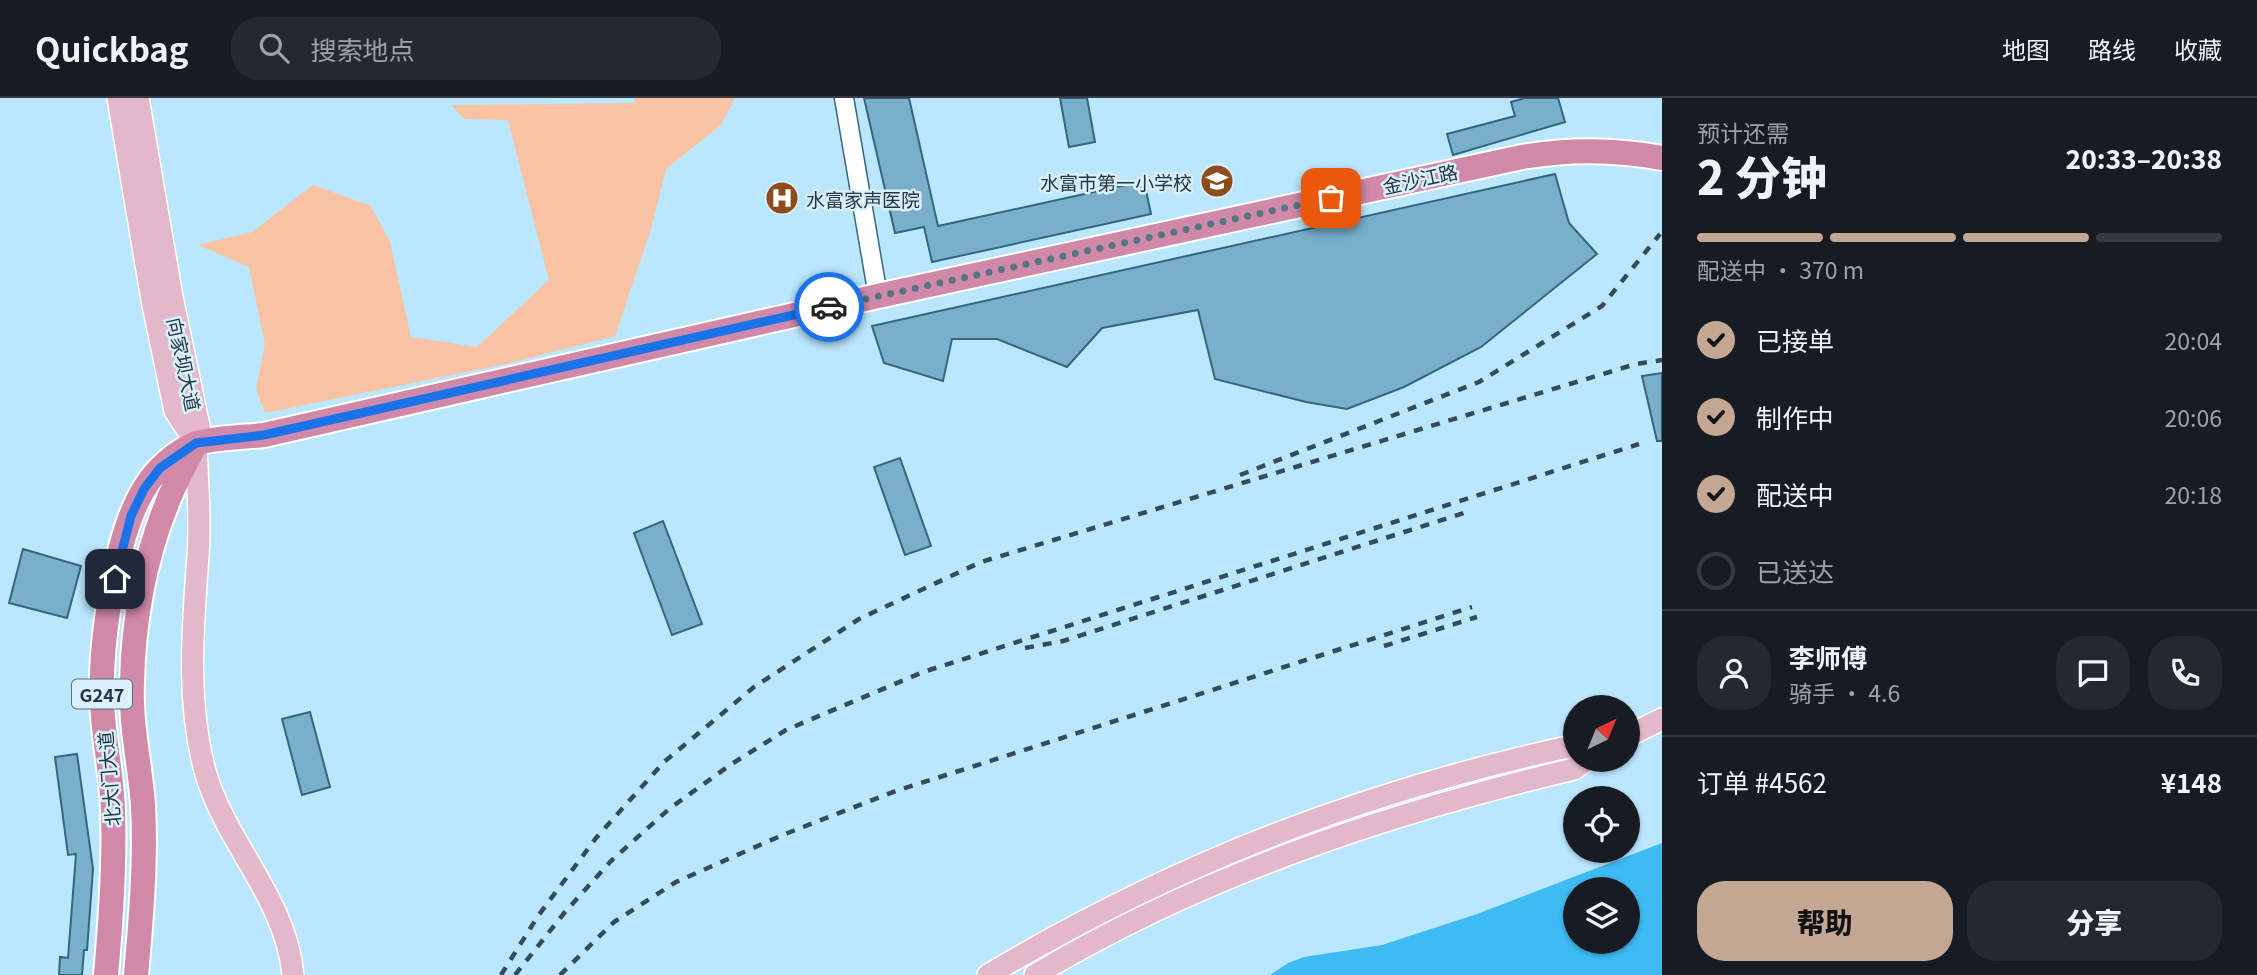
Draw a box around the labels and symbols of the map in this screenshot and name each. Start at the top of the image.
street label: 金沙江路 [1380,157,1460,199]
school or university icon: 水富市第一小学校 [1198,162,1236,200]
place label: 水富市第一小学校 [1040,168,1192,195]
pin [1301,168,1361,228]
hospital icon: 水富家声医院 [763,179,801,217]
place label: 水富家声医院 [806,185,920,212]
courier [794,272,864,342]
street label: 向家坝大道 [162,315,208,413]
pin [85,549,145,609]
road number: G247 [72,680,132,708]
north arrow [1563,695,1640,772]
street label: 北大门大道 [90,730,126,828]

